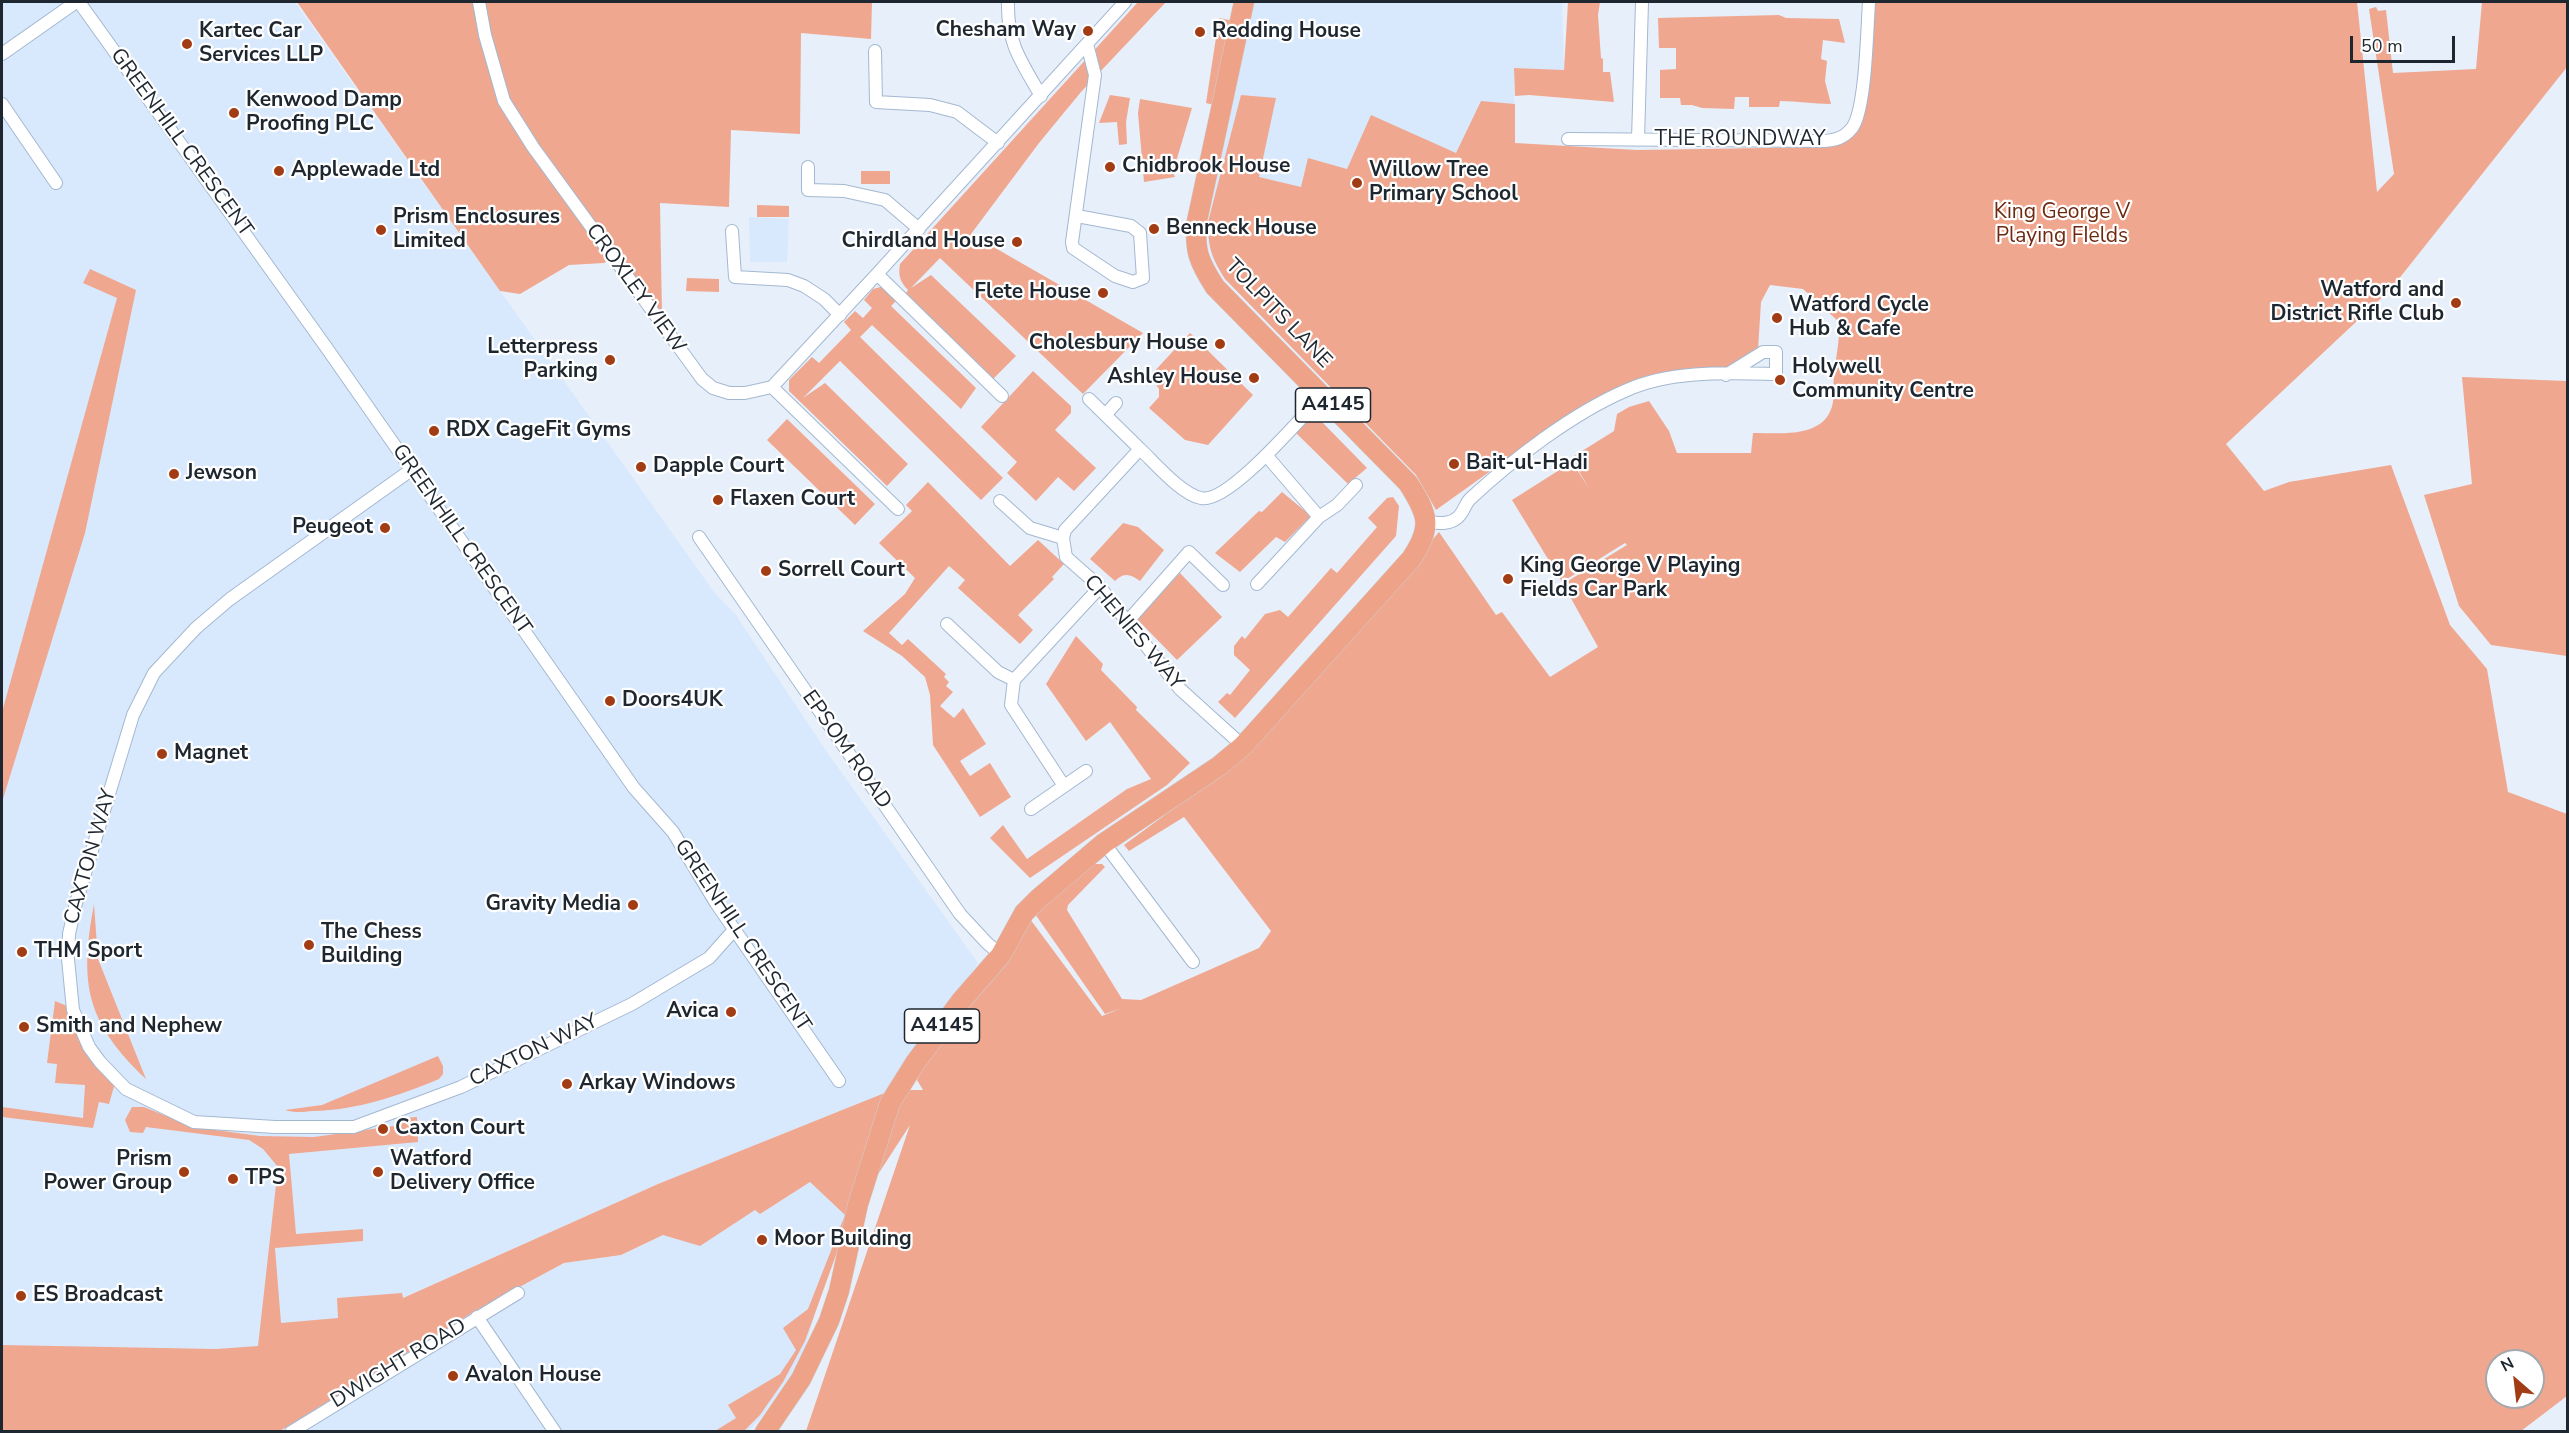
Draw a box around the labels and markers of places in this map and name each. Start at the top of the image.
place label: Chesham Way [935,18,1076,44]
place label: Kartec Car Services LLP [199,19,323,69]
place label: Redding House [1212,19,1361,45]
marker: Chesham Way [1081,24,1095,38]
marker: Redding House [1193,25,1207,39]
marker: Kartec Car Services LLP [180,37,194,51]
place label: Kenwood Damp Proofing PLC [246,88,402,138]
marker: Kenwood Damp Proofing PLC [227,106,241,120]
place label: Chidbrook House [1122,154,1290,180]
place label: Applewade Ltd [291,158,440,184]
place label: Willow Tree Primary School [1369,158,1518,208]
marker: Chidbrook House [1103,160,1117,174]
marker: Applewade Ltd [272,164,286,178]
marker: Willow Tree Primary School [1350,176,1364,190]
place label: Prism Enclosures Limited [393,205,560,255]
place label: Benneck House [1166,216,1317,242]
marker: Benneck House [1147,222,1161,236]
marker: Prism Enclosures Limited [374,223,388,237]
place label: Chirdland House [842,229,1005,255]
marker: Chirdland House [1010,235,1024,249]
place label: Watford and District Rifle Club [2270,278,2444,328]
place label: Flete House [974,280,1091,306]
marker: Flete House [1096,286,1110,300]
place label: Watford Cycle Hub & Cafe [1789,293,1929,343]
marker: Watford and District Rifle Club [2449,296,2463,310]
marker: Watford Cycle Hub & Cafe [1770,311,1784,325]
place label: Cholesbury House [1029,331,1208,357]
place label: Letterpress Parking [487,335,598,385]
marker: Cholesbury House [1213,337,1227,351]
marker: Letterpress Parking [603,353,617,367]
place label: Holywell Community Centre [1792,355,1974,405]
place label: Ashley House [1107,365,1242,391]
marker: Ashley House [1247,371,1261,385]
marker: Holywell Community Centre [1773,373,1787,387]
place label: RDX CageFit Gyms [446,418,631,444]
marker: RDX CageFit Gyms [427,424,441,438]
place label: Bait-ul-Hadi [1466,451,1588,477]
place label: Dapple Court [653,454,784,480]
marker: Bait-ul-Hadi [1447,457,1461,471]
marker: Dapple Court [634,460,648,474]
place label: Jewson [186,461,257,487]
marker: Jewson [167,467,181,481]
place label: Flaxen Court [730,487,855,513]
marker: Flaxen Court [711,493,725,507]
place label: Peugeot [292,515,373,541]
marker: Peugeot [378,521,392,535]
place label: King George V Playing Fields Car Park [1520,554,1740,604]
place label: Sorrell Court [778,558,905,584]
marker: Sorrell Court [759,564,773,578]
marker: King George V Playing Fields Car Park [1501,572,1515,586]
place label: Doors4UK [622,688,723,714]
marker: Doors4UK [603,694,617,708]
place label: Magnet [174,741,248,767]
marker: Magnet [155,747,169,761]
place label: Gravity Media [486,892,621,918]
marker: Gravity Media [626,898,640,912]
place label: The Chess Building [321,920,422,970]
marker: The Chess Building [302,938,316,952]
place label: THM Sport [34,939,142,965]
marker: THM Sport [15,945,29,959]
place label: Avica [666,999,719,1025]
marker: Avica [724,1005,738,1019]
place label: Smith and Nephew [36,1014,222,1040]
marker: Smith and Nephew [17,1020,31,1034]
place label: Arkay Windows [579,1071,736,1097]
marker: Arkay Windows [560,1077,574,1091]
place label: Caxton Court [395,1116,525,1142]
marker: Caxton Court [376,1122,390,1136]
place label: Prism Power Group [44,1147,172,1197]
place label: Watford Delivery Office [390,1147,535,1197]
marker: Prism Power Group [177,1165,191,1179]
marker: Watford Delivery Office [371,1165,385,1179]
place label: TPS [245,1166,285,1192]
marker: TPS [226,1172,240,1186]
place label: Moor Building [774,1227,912,1253]
marker: Moor Building [755,1233,769,1247]
place label: ES Broadcast [33,1283,162,1309]
marker: ES Broadcast [14,1289,28,1303]
place label: Avalon House [465,1363,601,1389]
marker: Avalon House [446,1369,460,1383]

